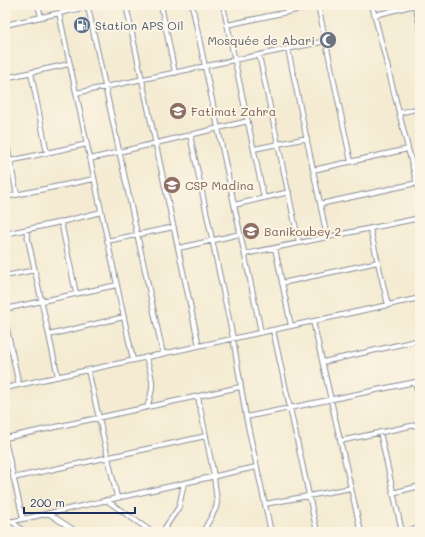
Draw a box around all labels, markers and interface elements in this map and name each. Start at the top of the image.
fuel station icon: Station APS Oil [72,15,92,35]
place label: Station APS Oil [95,17,184,33]
mosque icon: Mosquée de Abari [318,30,338,50]
place label: Mosquée de Abari [208,32,315,48]
school or university icon: Fatimat Zahra [168,101,188,121]
place label: Fatimat Zahra [191,103,276,119]
school or university icon: CSP Madina [162,175,182,195]
place label: CSP Madina [185,177,254,193]
school or university icon: Banikoubey 2 [241,221,261,241]
place label: Banikoubey 2 [264,223,341,239]
scale bar [24,489,135,515]
text: 200 m [30,494,65,510]

